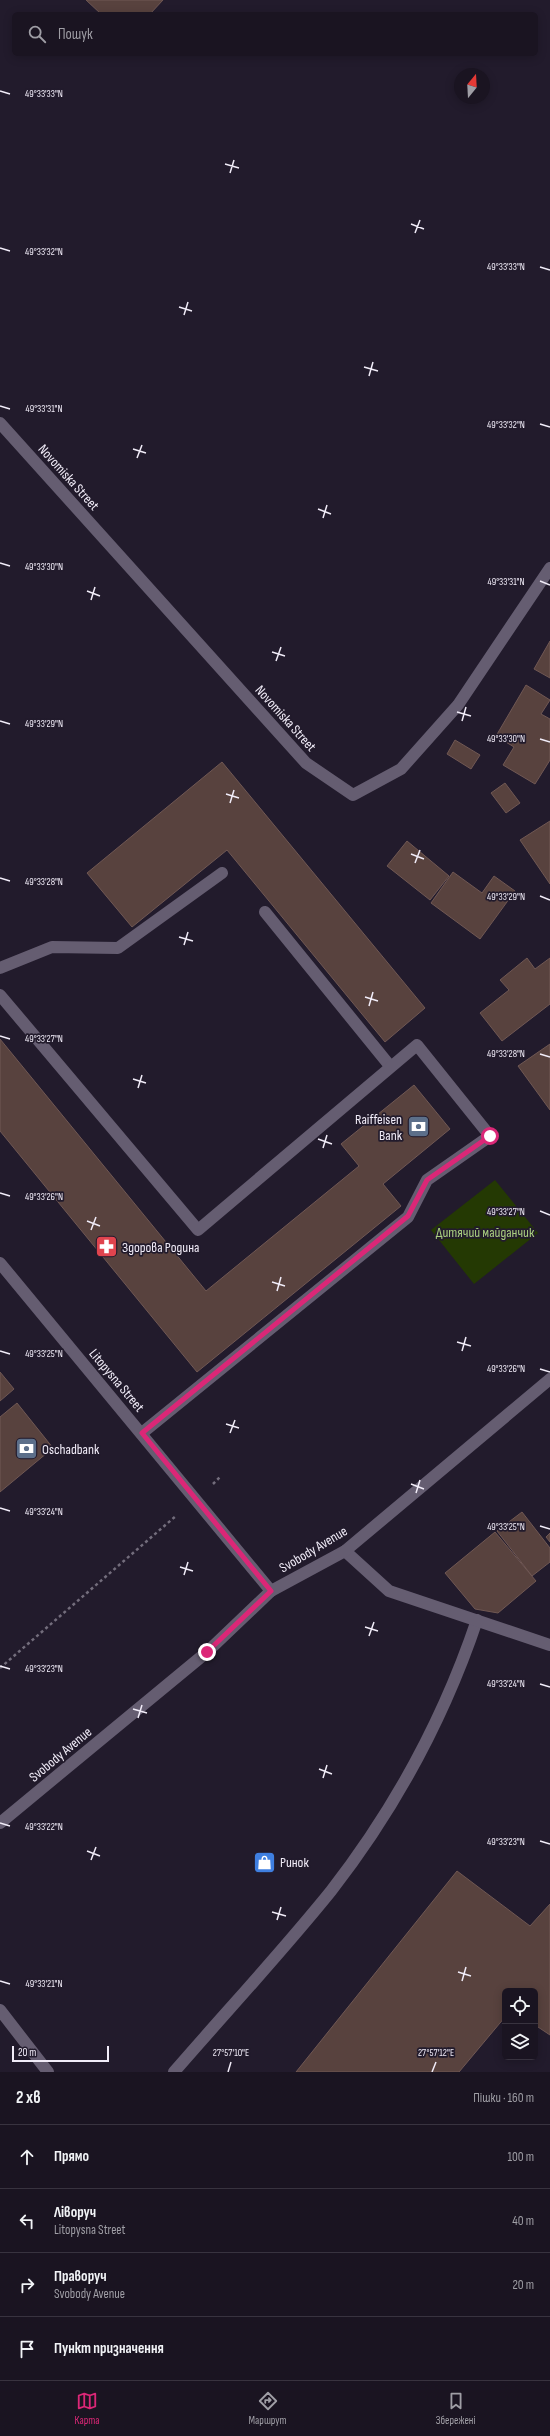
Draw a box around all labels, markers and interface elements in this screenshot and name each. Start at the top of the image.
search box [12,12,538,56]
icon: search [26,23,48,45]
text: Пошук [58,25,93,44]
north arrow [454,68,490,104]
text: 49°33'33"N [25,88,63,100]
text: 49°33'32"N [25,246,63,258]
text: 49°33'33"N [487,261,525,273]
text: 49°33'31"N [26,403,63,415]
text: 49°33'32"N [487,419,525,431]
street label: Novomiska Street [35,441,103,514]
text: 49°33'30"N [25,561,63,573]
text: 49°33'31"N [488,576,525,588]
street label: Novomiska Street [252,682,320,755]
text: 49°33'29"N [25,718,63,730]
text: 49°33'30"N [487,733,525,745]
text: 49°33'28"N [25,876,63,888]
text: 49°33'29"N [487,891,525,903]
text: 49°33'27"N [25,1033,63,1045]
text: 49°33'28"N [487,1048,525,1060]
place label: Raiffeisen Bank [355,1111,403,1144]
bank icon: Raiffeisen Bank [405,1114,431,1140]
route start [481,1127,499,1145]
text: 49°33'26"N [25,1191,63,1203]
text: 49°33'27"N [487,1206,525,1218]
park label: Дитячий майданчик [436,1224,535,1241]
pharmacy icon: Здорова Родина [94,1234,120,1260]
place label: Здорова Родина [122,1239,199,1256]
street label: Litopysna Street [85,1345,148,1415]
text: 49°33'25"N [25,1348,63,1360]
text: 49°33'26"N [487,1363,525,1375]
bank icon: Oschadbank [14,1436,40,1462]
place label: Oschadbank [42,1441,100,1458]
text: 49°33'24"N [25,1506,63,1518]
text: 49°33'25"N [487,1521,525,1533]
street label: Svobody Avenue [276,1522,350,1576]
route end [198,1643,216,1661]
text: 49°33'23"N [25,1663,63,1675]
text: 49°33'24"N [487,1678,525,1690]
street label: Svobody Avenue [26,1723,95,1785]
text: 49°33'22"N [25,1821,63,1833]
text: 49°33'23"N [487,1836,525,1848]
shop icon: Ринок [251,1849,277,1875]
place label: Ринок [280,1854,309,1871]
text: 49°33'21"N [26,1978,62,1990]
map controls [502,1988,538,2060]
button: locate [502,1988,538,2024]
button: layers [502,2024,538,2060]
scale bar [12,2044,109,2063]
text: 20 m [18,2046,36,2059]
text: 27°57'10"E [213,2047,249,2059]
text: 27°57'12"E [418,2047,454,2059]
text: 2 хв [16,2088,41,2108]
text: Пішки · 160 m [473,2090,534,2106]
icon: ahead [16,2146,38,2168]
text: Прямо [54,2147,89,2166]
text: 100 m [507,2149,534,2165]
text: Ліворуч [54,2203,96,2222]
icon: left [16,2210,38,2232]
text: 40 m [512,2213,534,2229]
text: Litopysna Street [54,2222,126,2238]
text: Праворуч [54,2267,107,2286]
icon: right [16,2274,38,2296]
text: 20 m [512,2277,534,2293]
text: Svobody Avenue [54,2286,125,2302]
icon: arrive [16,2338,38,2360]
text: Пункт призначення [54,2339,164,2358]
tab: Карта [75,2390,100,2427]
tab: Маршрут [249,2390,287,2427]
tab: Збережені [436,2390,475,2427]

